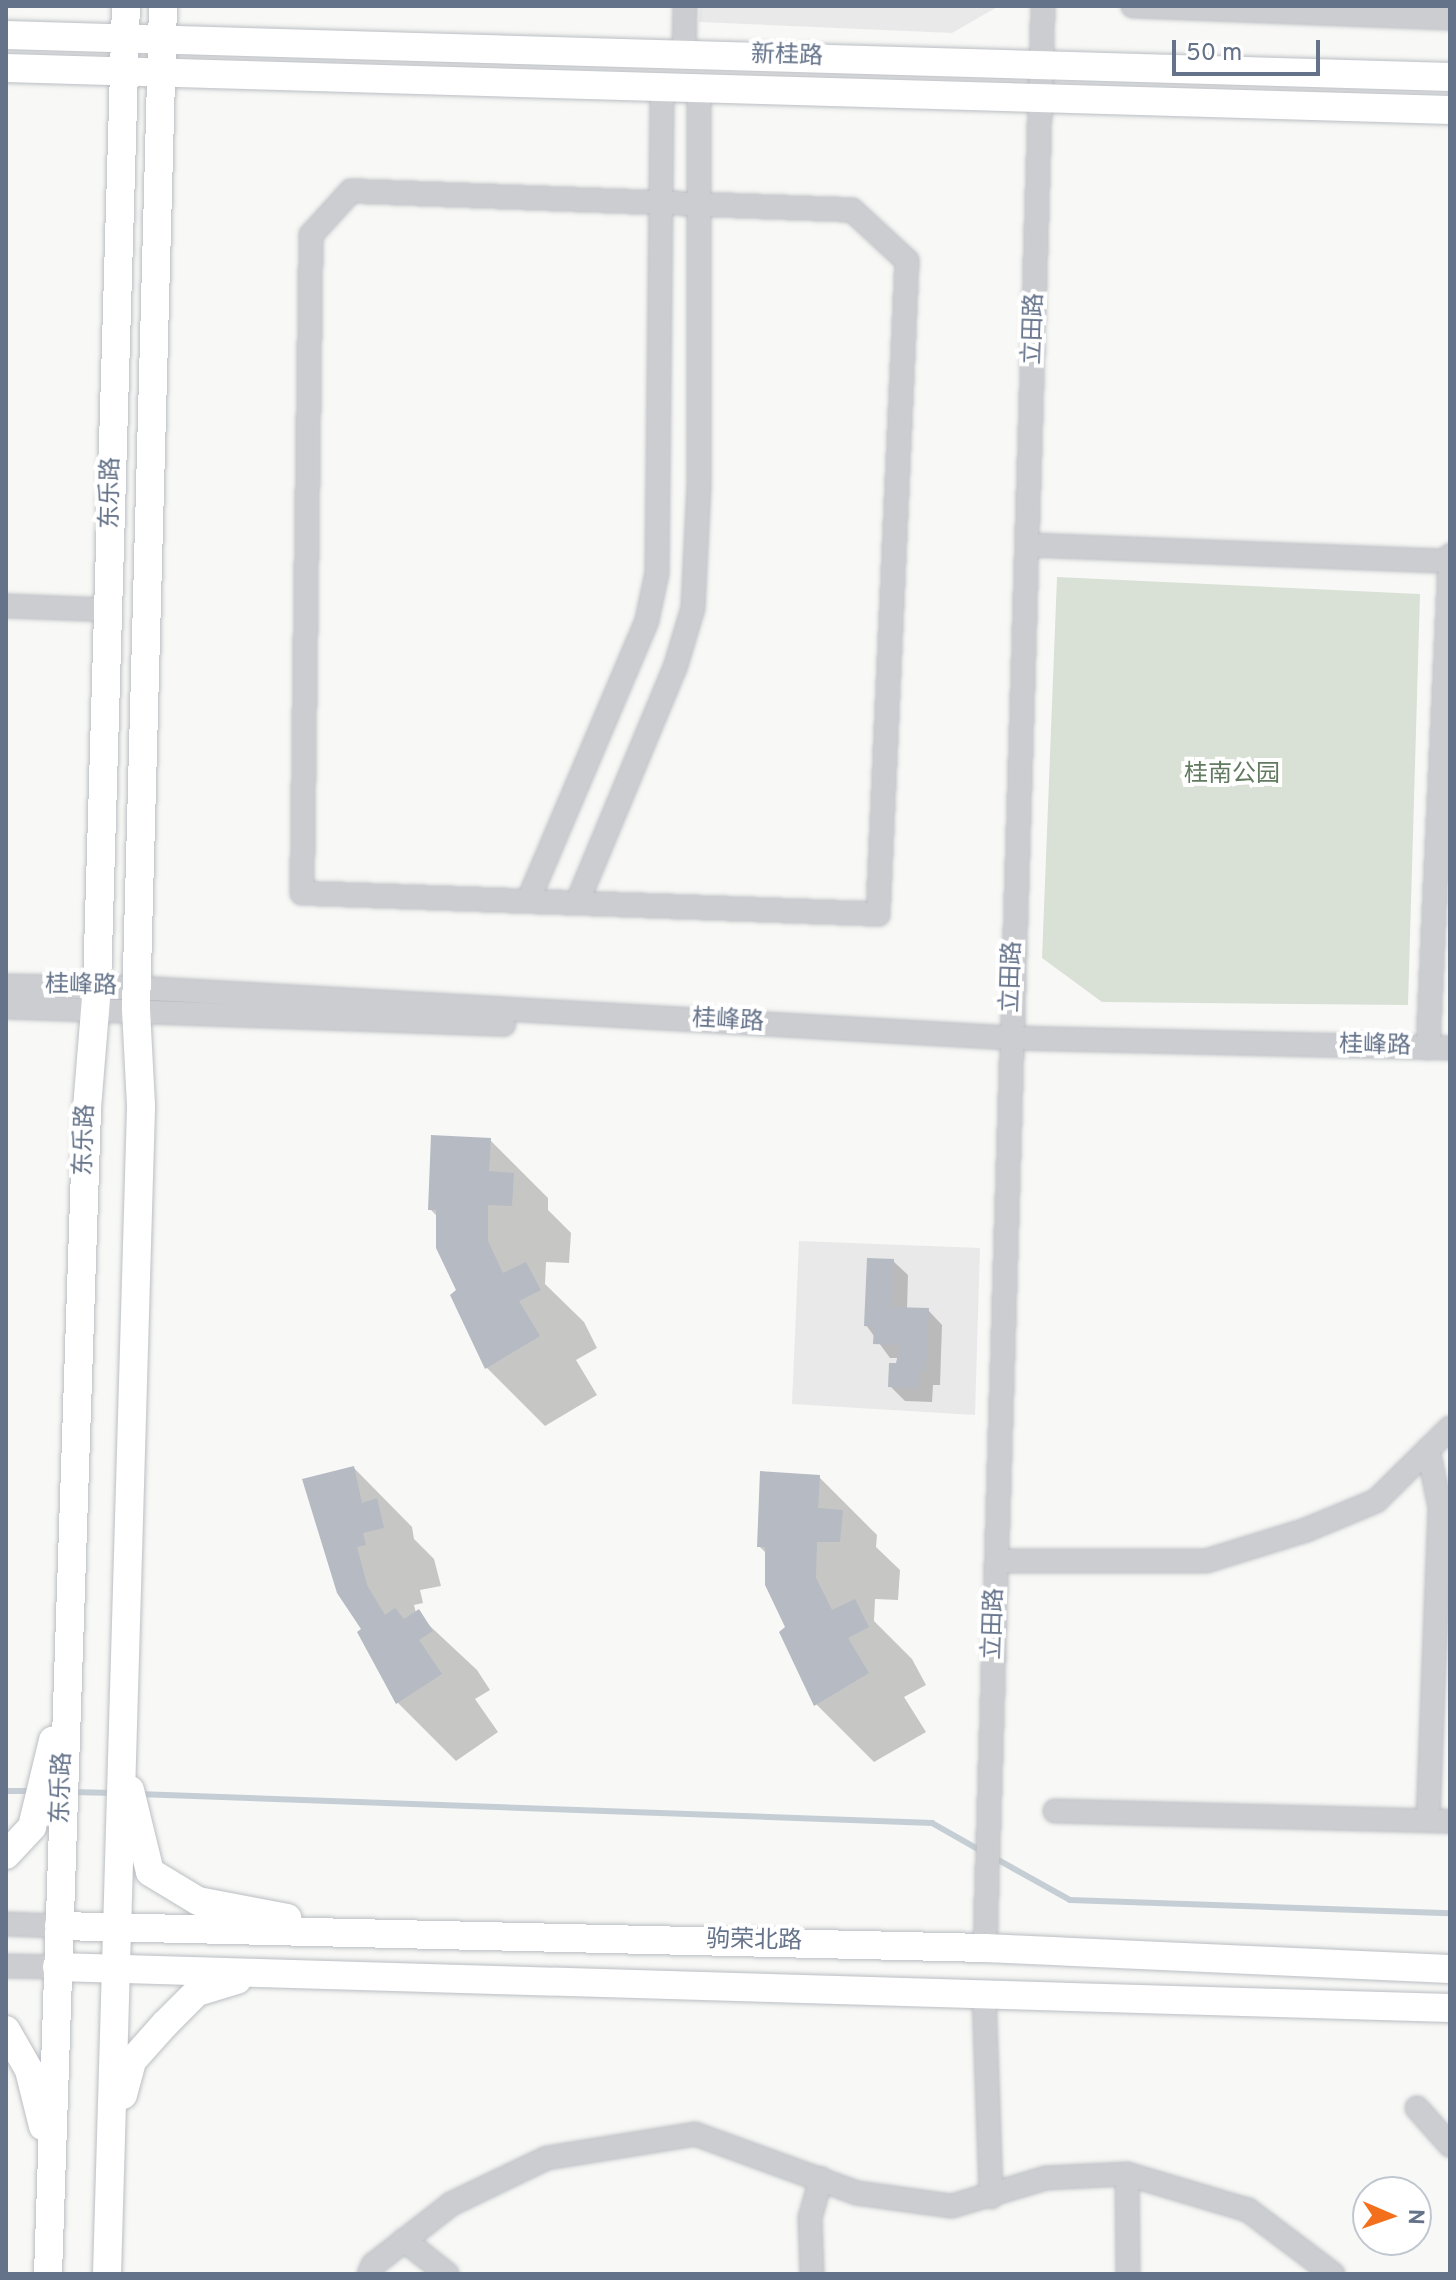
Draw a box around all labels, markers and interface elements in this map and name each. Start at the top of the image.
scale bar [1176,24,1324,74]
text: 50 m [1186,39,1242,69]
street label: 新桂路 [751,41,823,73]
street label: 立田路 [1019,293,1051,365]
street label: 东乐路 [97,457,127,529]
park label: 桂南公园 [1184,762,1280,790]
street label: 立田路 [997,941,1029,1013]
street label: 桂峰路 [45,972,117,1002]
street label: 桂峰路 [691,1006,765,1038]
street label: 桂峰路 [1339,1032,1411,1062]
street label: 东乐路 [70,1104,102,1176]
street label: 立田路 [979,1588,1011,1660]
street label: 东乐路 [47,1752,79,1824]
street label: 驹荣北路 [706,1927,802,1957]
north arrow [1352,2176,1432,2256]
text: N [1401,2208,1428,2225]

